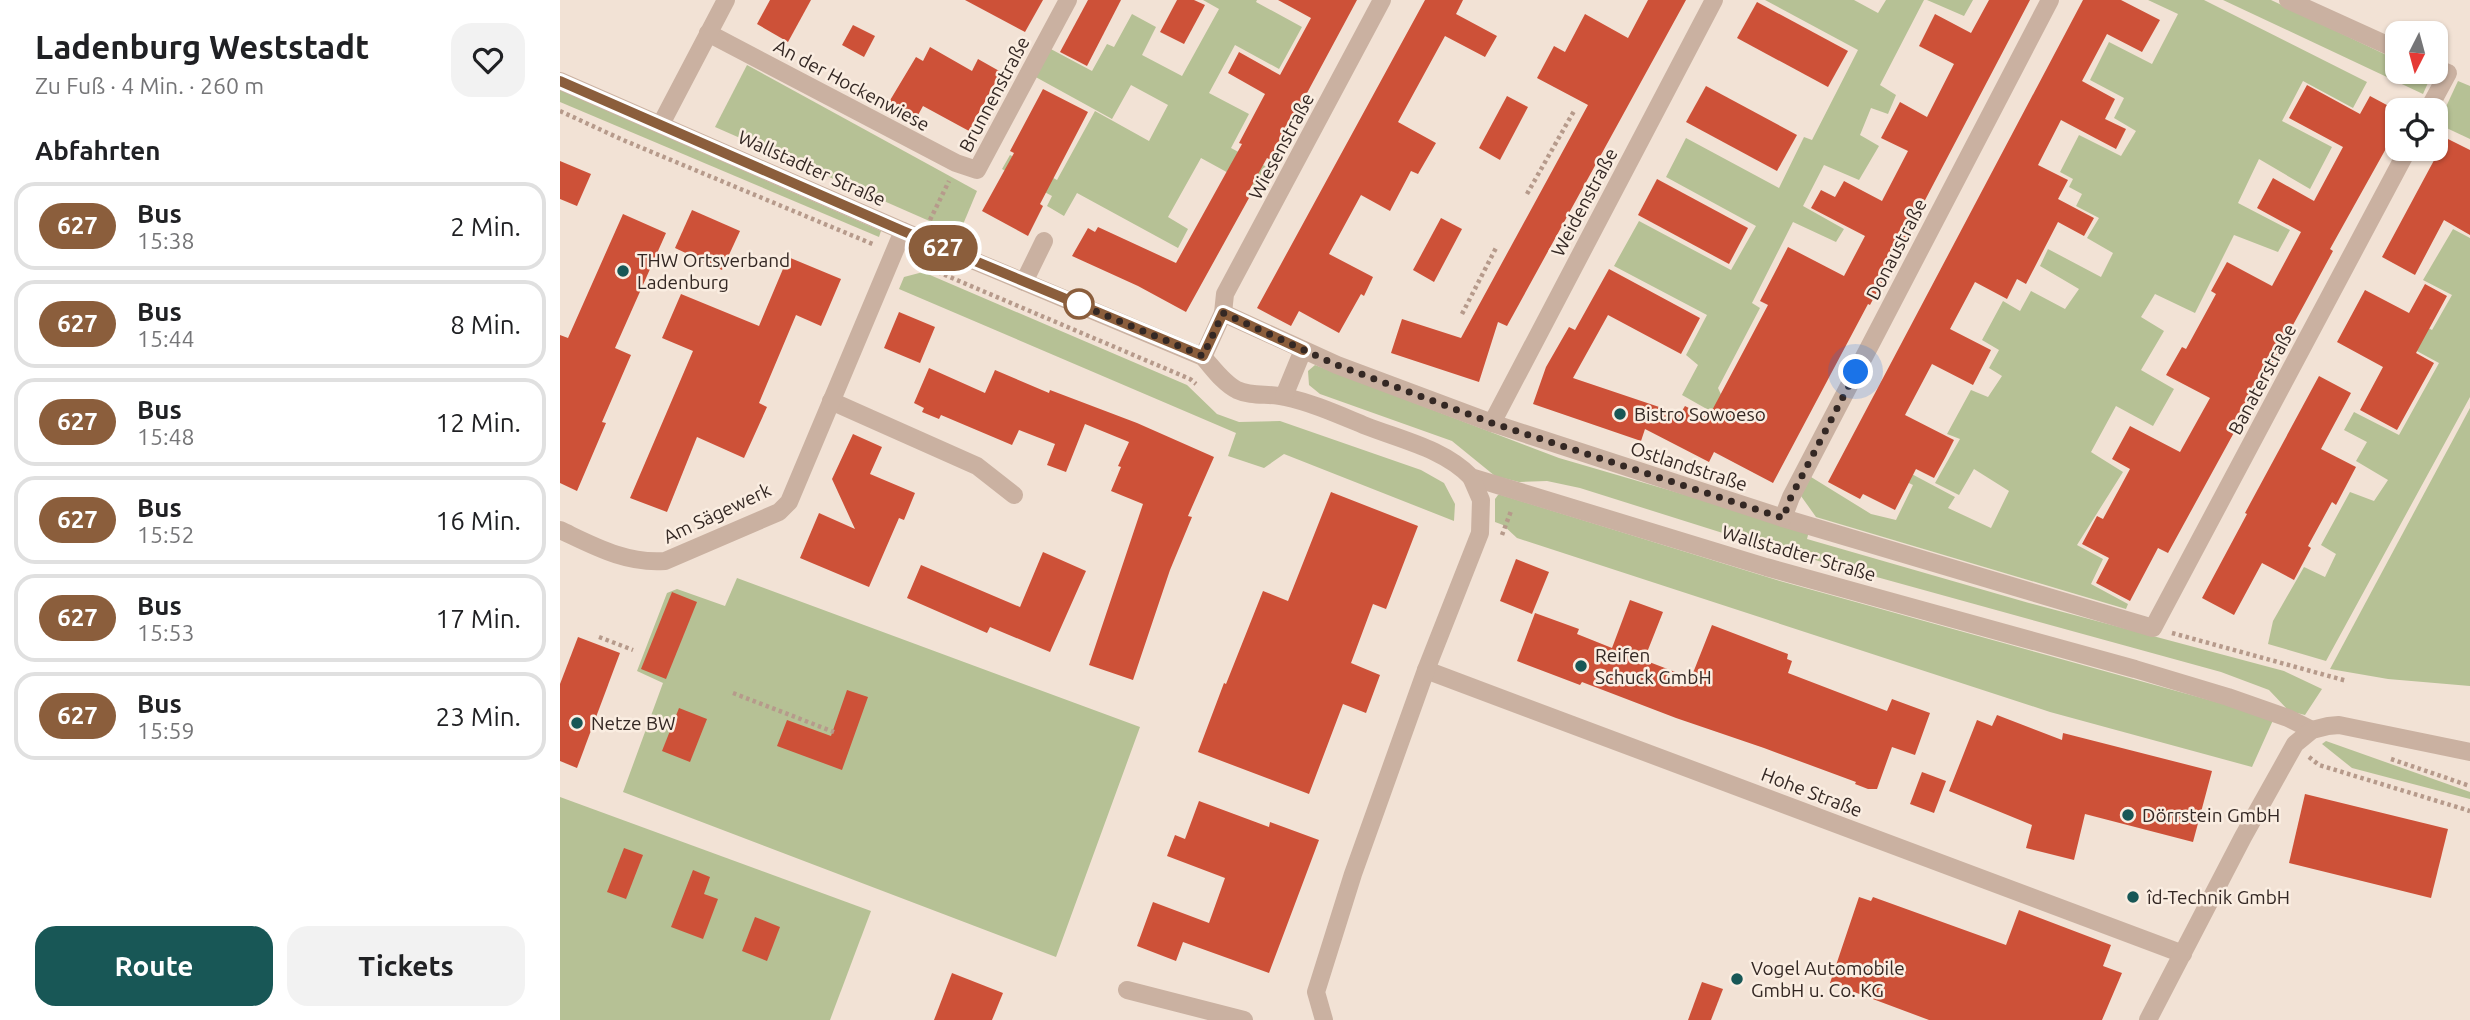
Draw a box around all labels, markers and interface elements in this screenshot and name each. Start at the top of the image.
north arrow [2385,21,2448,84]
map controls [2385,21,2448,161]
button: heart [451,23,525,97]
text: Ladenburg Weststadt [35,28,369,65]
street label: Brunnenstraße [954,32,1034,156]
street label: An der Hockenwiese [770,35,934,135]
text: Zu Fuß · 4 Min. · 260 m [35,73,264,98]
street label: Wiesenstraße [1244,89,1318,203]
button: locate [2385,98,2448,161]
street label: Wallstadter Straße [735,126,889,210]
text: Abfahrten [35,136,160,165]
street label: Weidenstraße [1546,144,1622,260]
street label: Donaustraße [1861,195,1931,303]
text: Bus [137,199,182,228]
text: 627 [57,212,98,239]
text: 2 Min. [450,212,521,241]
line badge: 627 [903,225,983,271]
text: 15:38 [137,228,195,253]
text: 627 [923,234,963,261]
place label: THW Ortsverband Ladenburg [637,249,790,293]
marker: THW Ortsverband Ladenburg [615,263,631,279]
unlabelled marker [1064,289,1094,319]
text: Bus [137,297,182,326]
text: 627 [57,310,98,337]
text: 8 Min. [450,310,521,339]
street label: Banaterstraße [2224,320,2300,438]
text: 15:44 [137,326,195,351]
your location [1838,354,1873,389]
text: Bus [137,395,182,424]
place label: Bistro Sowoeso [1634,403,1766,425]
marker: Bistro Sowoeso [1612,406,1628,422]
text: 627 [57,408,98,435]
text: 12 Min. [436,408,521,437]
text: 15:48 [137,424,195,449]
street label: Ostlandstraße [1628,437,1750,495]
street label: Am Sägewerk [660,478,775,548]
text: Bus [137,493,182,522]
text: 627 [57,506,98,533]
text: 16 Min. [436,506,521,535]
street label: Wallstadter Straße [1719,520,1879,586]
text: 15:52 [137,522,195,547]
text: Bus [137,591,182,620]
text: 627 [57,604,98,631]
text: 17 Min. [436,604,521,633]
text: 15:53 [137,620,195,645]
place label: Reifen Schuck GmbH [1595,644,1712,688]
marker: Reifen Schuck GmbH [1573,658,1589,674]
text: Bus [137,689,182,718]
text: 627 [57,702,98,729]
text: 23 Min. [436,702,521,731]
place label: Netze BW [591,712,676,734]
marker: Netze BW [569,715,585,731]
text: 15:59 [137,718,195,743]
street label: Hohe Straße [1758,763,1866,821]
place label: Dörrstein GmbH [2142,804,2280,826]
marker: Dörrstein GmbH [2120,807,2136,823]
place label: îd-Technik GmbH [2146,886,2290,908]
marker: îd-Technik GmbH [2125,889,2141,905]
button: Route [35,926,273,1006]
button: Tickets [287,926,525,1006]
place label: Vogel Automobile GmbH u. Co. KG [1751,957,1905,1001]
marker: Vogel Automobile GmbH u. Co. KG [1729,971,1745,987]

